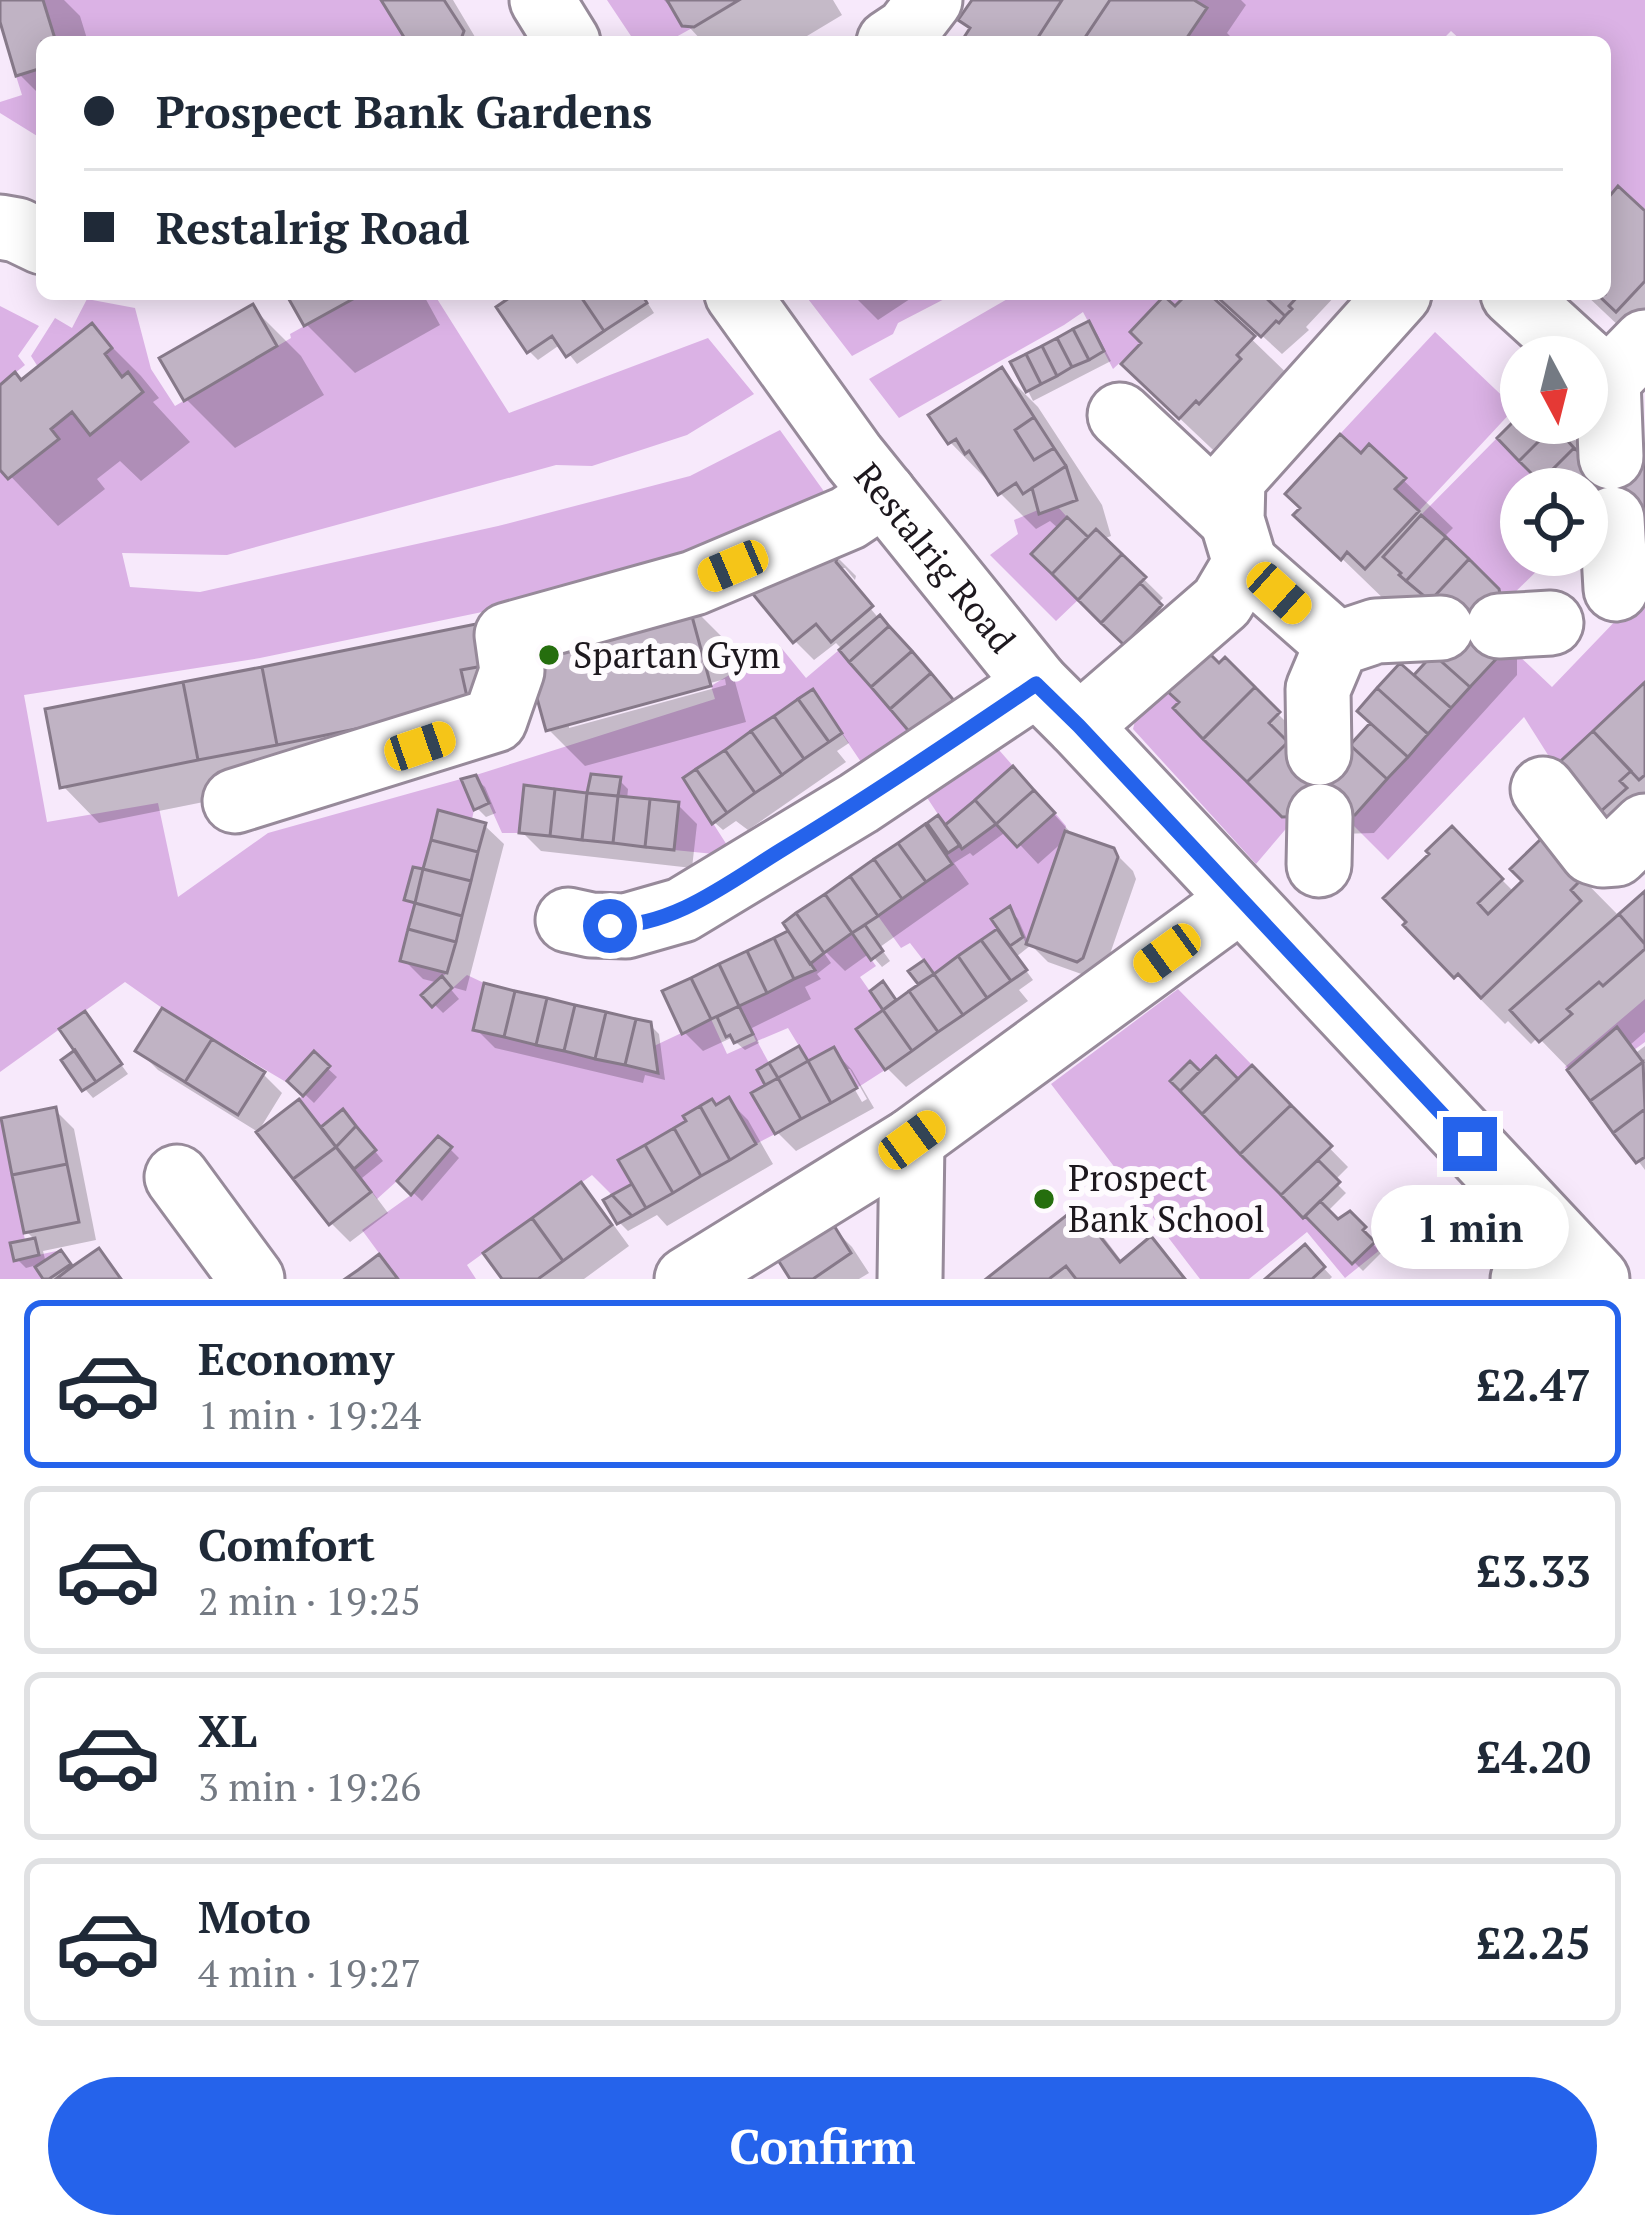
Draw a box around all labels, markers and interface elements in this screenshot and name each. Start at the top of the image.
text: Prospect Bank Gardens [156,81,652,141]
text: Restalrig Road [156,197,470,257]
north arrow [1500,336,1608,444]
map controls [1500,336,1608,576]
street label: Restalrig Road [845,453,1026,662]
button: locate [1500,468,1608,576]
car [693,535,773,597]
car [1240,556,1318,630]
place label: Spartan Gym [573,631,780,678]
marker: Spartan Gym [536,642,562,668]
car [380,717,460,775]
route start [583,899,637,953]
car [1127,917,1207,989]
car [872,1104,952,1176]
route end [1443,1117,1497,1171]
place label: Prospect Bank School [1068,1154,1265,1242]
marker: Prospect Bank School [1031,1186,1057,1212]
callout: 1 min [1371,1186,1569,1270]
text: 1 min [1417,1201,1523,1253]
text: Economy [198,1328,394,1388]
icon: car [54,1330,162,1438]
text: £2.47 [1476,1354,1591,1414]
text: 1 min · 19:24 [198,1388,421,1440]
text: Comfort [198,1514,375,1574]
icon: car [54,1516,162,1624]
text: £3.33 [1476,1540,1591,1600]
text: 2 min · 19:25 [198,1574,421,1626]
text: XL [198,1700,257,1760]
icon: car [54,1702,162,1810]
text: £4.20 [1476,1726,1591,1786]
text: 3 min · 19:26 [198,1760,421,1812]
text: Moto [198,1886,311,1946]
icon: car [54,1888,162,1996]
text: £2.25 [1476,1912,1591,1972]
text: 4 min · 19:27 [198,1946,421,1998]
button: Confirm [48,2077,1597,2215]

